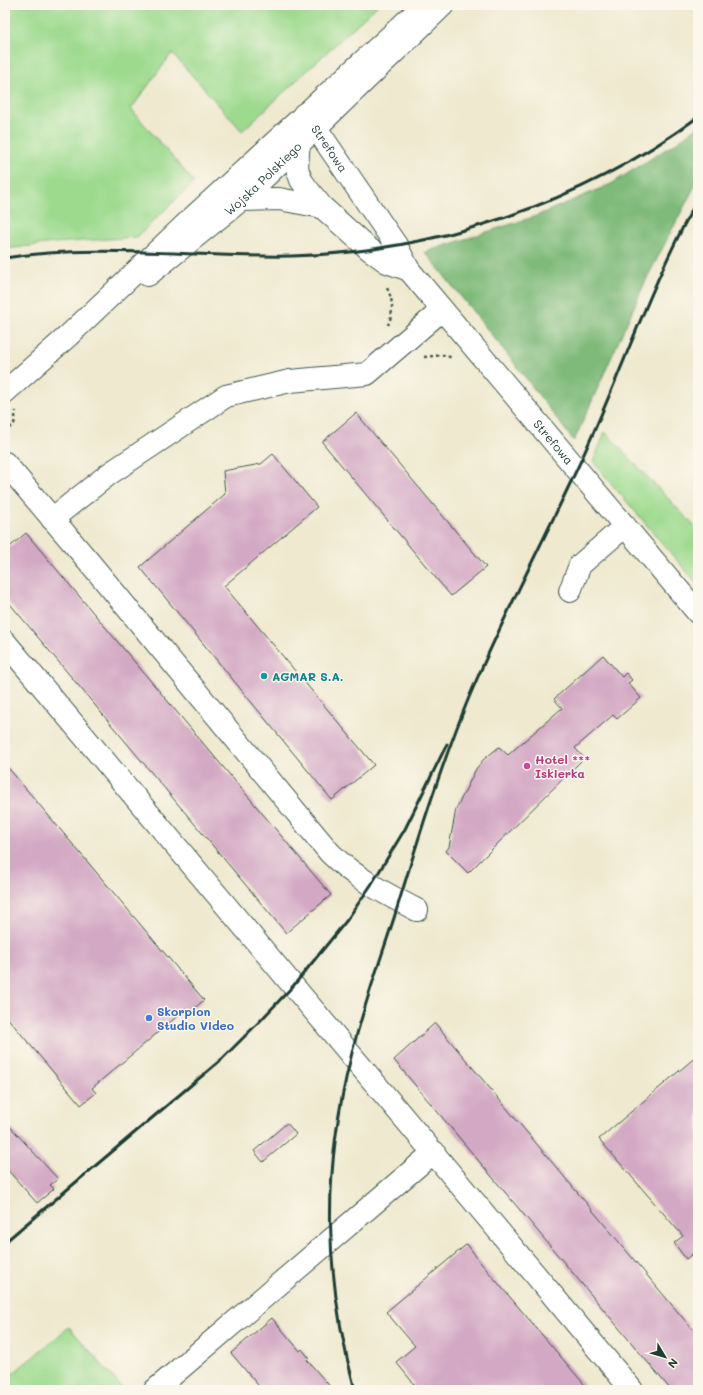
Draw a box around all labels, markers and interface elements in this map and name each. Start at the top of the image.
street label: Strefowa [308,121,352,175]
street label: Wojska Polskiego [221,138,305,219]
street label: Strefowa [530,416,577,468]
place label: AGMAR S.A. [272,668,344,684]
marker: AGMAR S.A. [259,671,269,681]
place label: Hotel *** Iskierka [535,751,590,781]
marker: Hotel *** Iskierka [522,761,532,771]
place label: Skorpion Studio Video [157,1003,234,1033]
marker: Skorpion Studio Video [144,1013,154,1023]
north arrow [645,1337,685,1377]
text: N [665,1356,682,1371]

